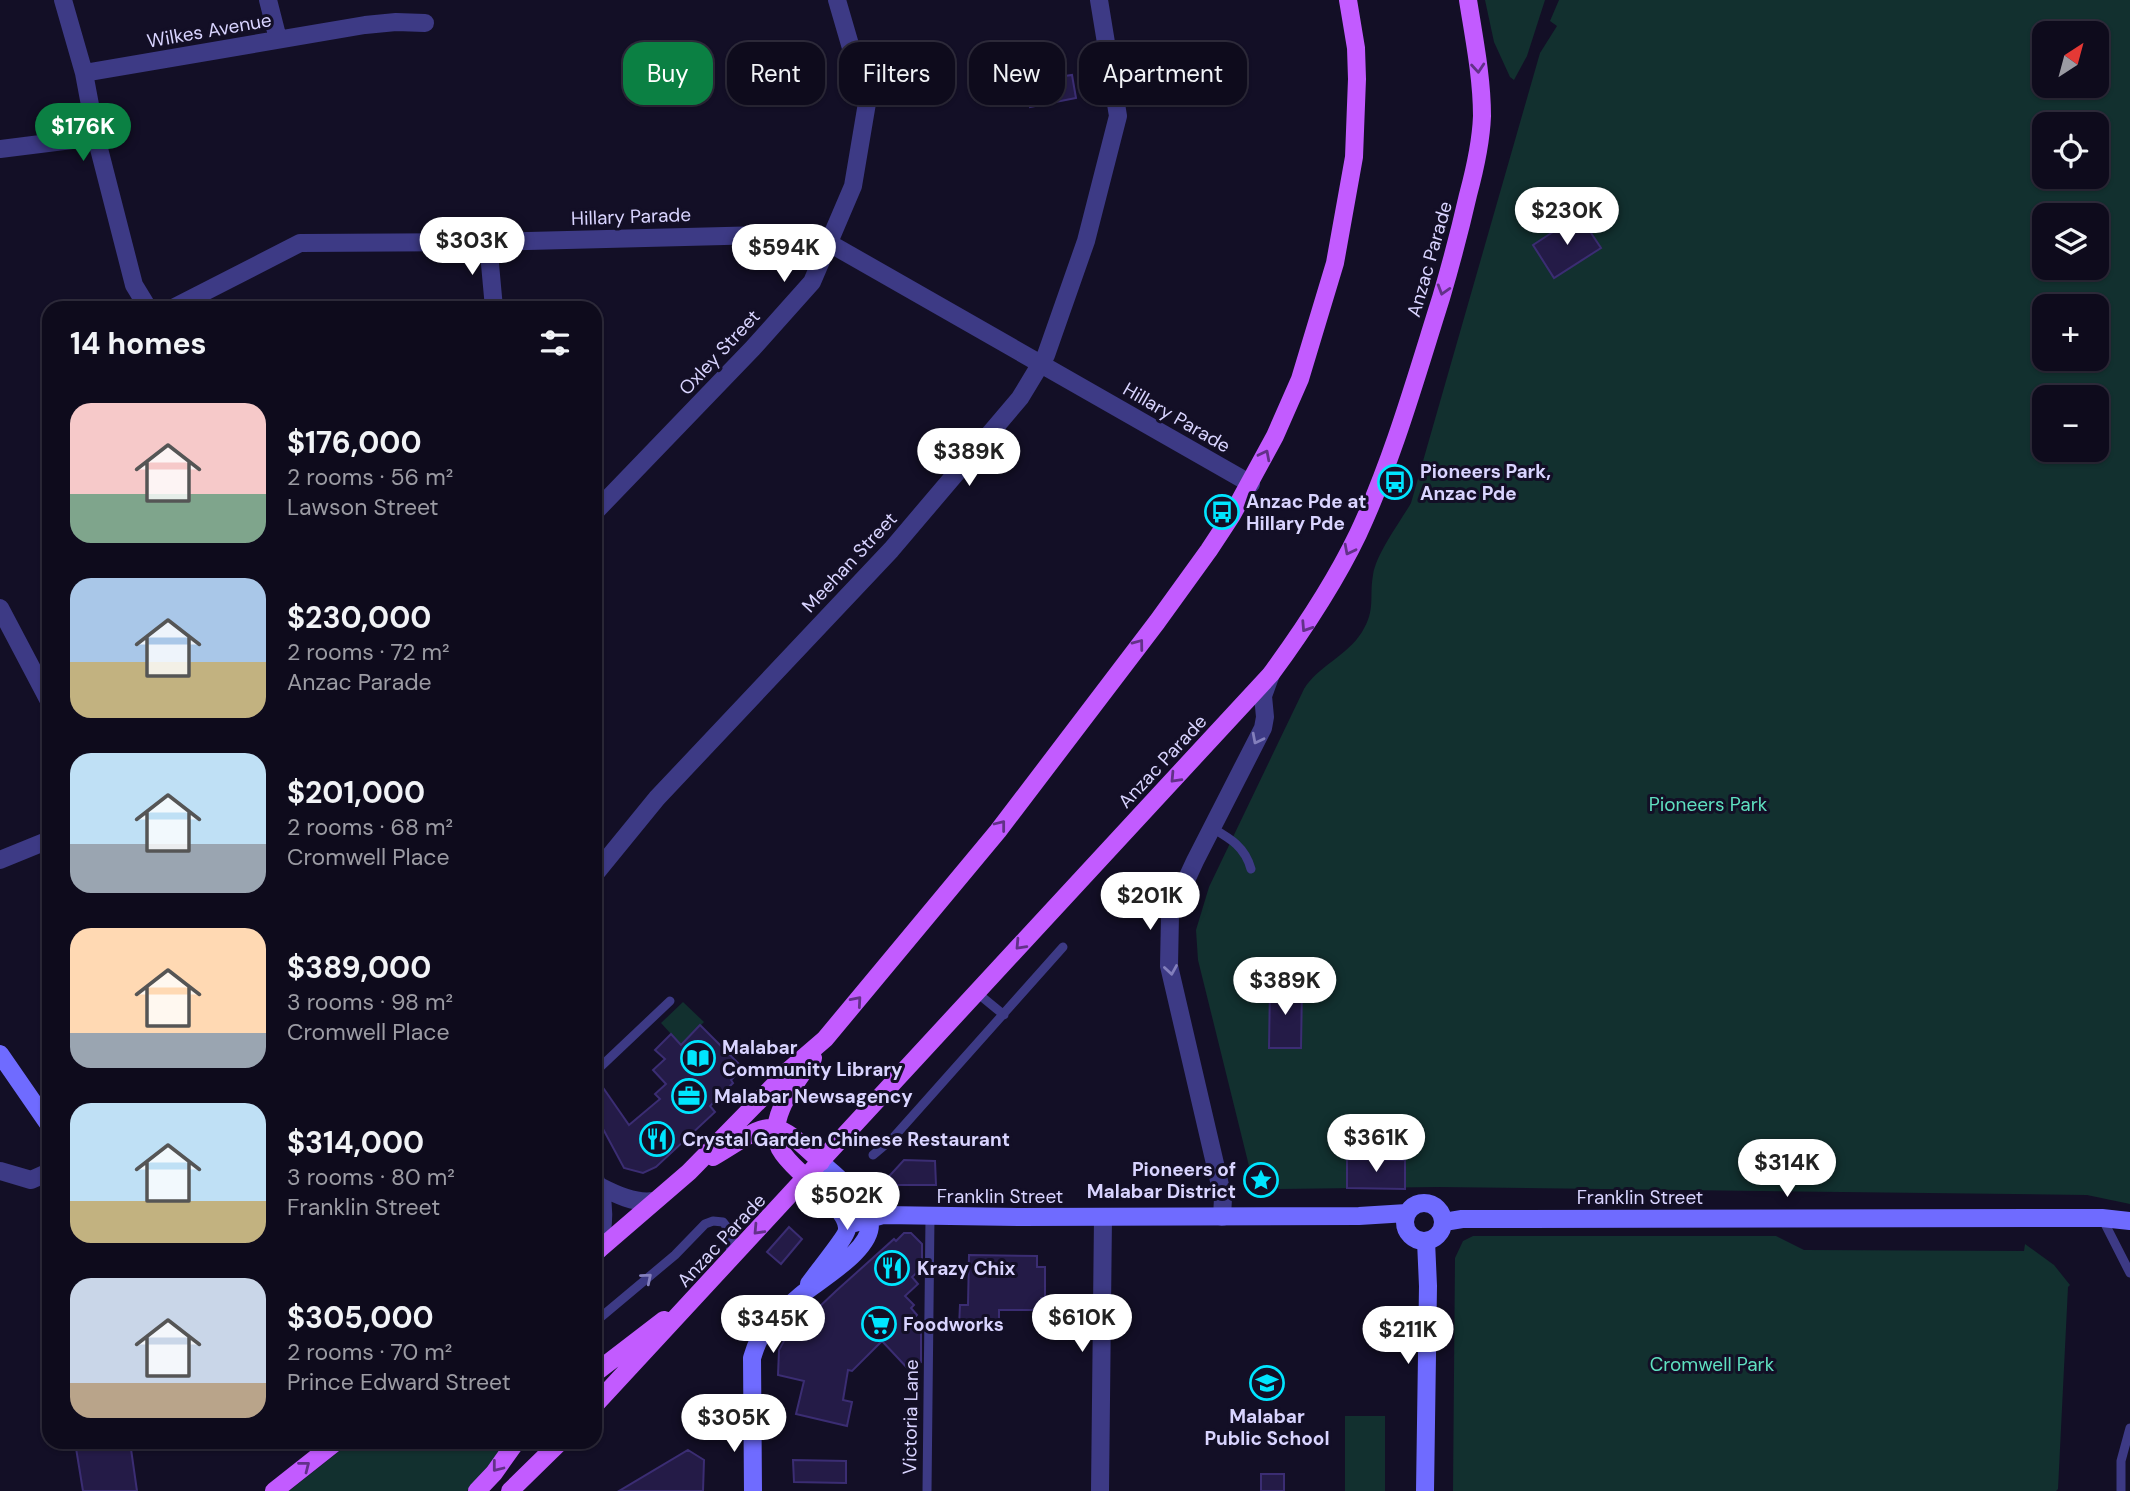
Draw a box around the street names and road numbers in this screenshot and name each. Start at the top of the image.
street label: Wilkes Avenue [145,7,273,54]
street label: Anzac Parade [1401,198,1458,320]
street label: Hillary Parade [571,202,691,231]
street label: Oxley Street [673,304,765,400]
street label: Hillary Parade [1119,377,1235,458]
street label: Meehan Street [796,507,902,618]
street label: Anzac Parade [1112,709,1212,814]
street label: Franklin Street [937,1184,1063,1209]
street label: Franklin Street [1577,1185,1703,1210]
street label: Anzac Parade [671,1188,771,1293]
street label: Victoria Lane [897,1359,924,1475]

